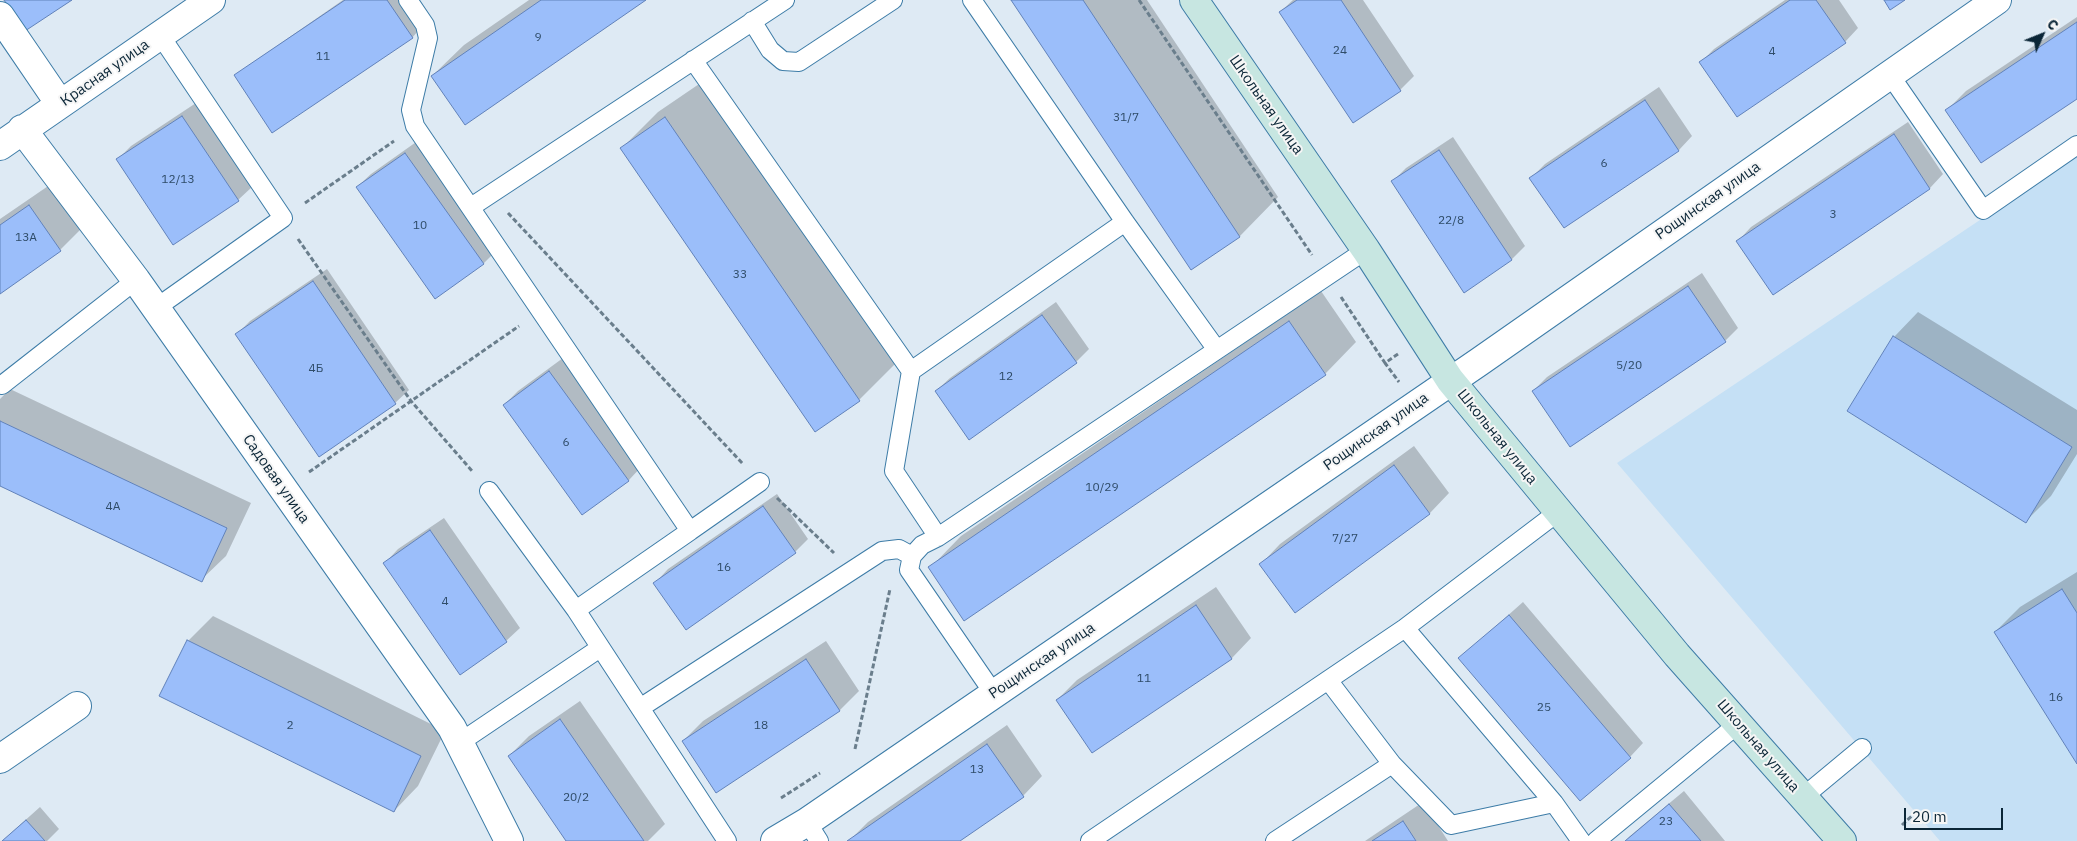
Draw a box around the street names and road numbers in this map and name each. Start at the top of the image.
street label: Красная улица [57,36,153,110]
street label: Школьная улица [1225,52,1307,158]
street label: Рощинская улица [1652,158,1764,244]
street label: Школьная улица [1453,386,1541,488]
street label: Рощинская улица [1320,389,1432,475]
street label: Садовая улица [239,431,313,527]
street label: Рощинская улица [986,619,1098,703]
street label: Школьная улица [1713,696,1803,796]

